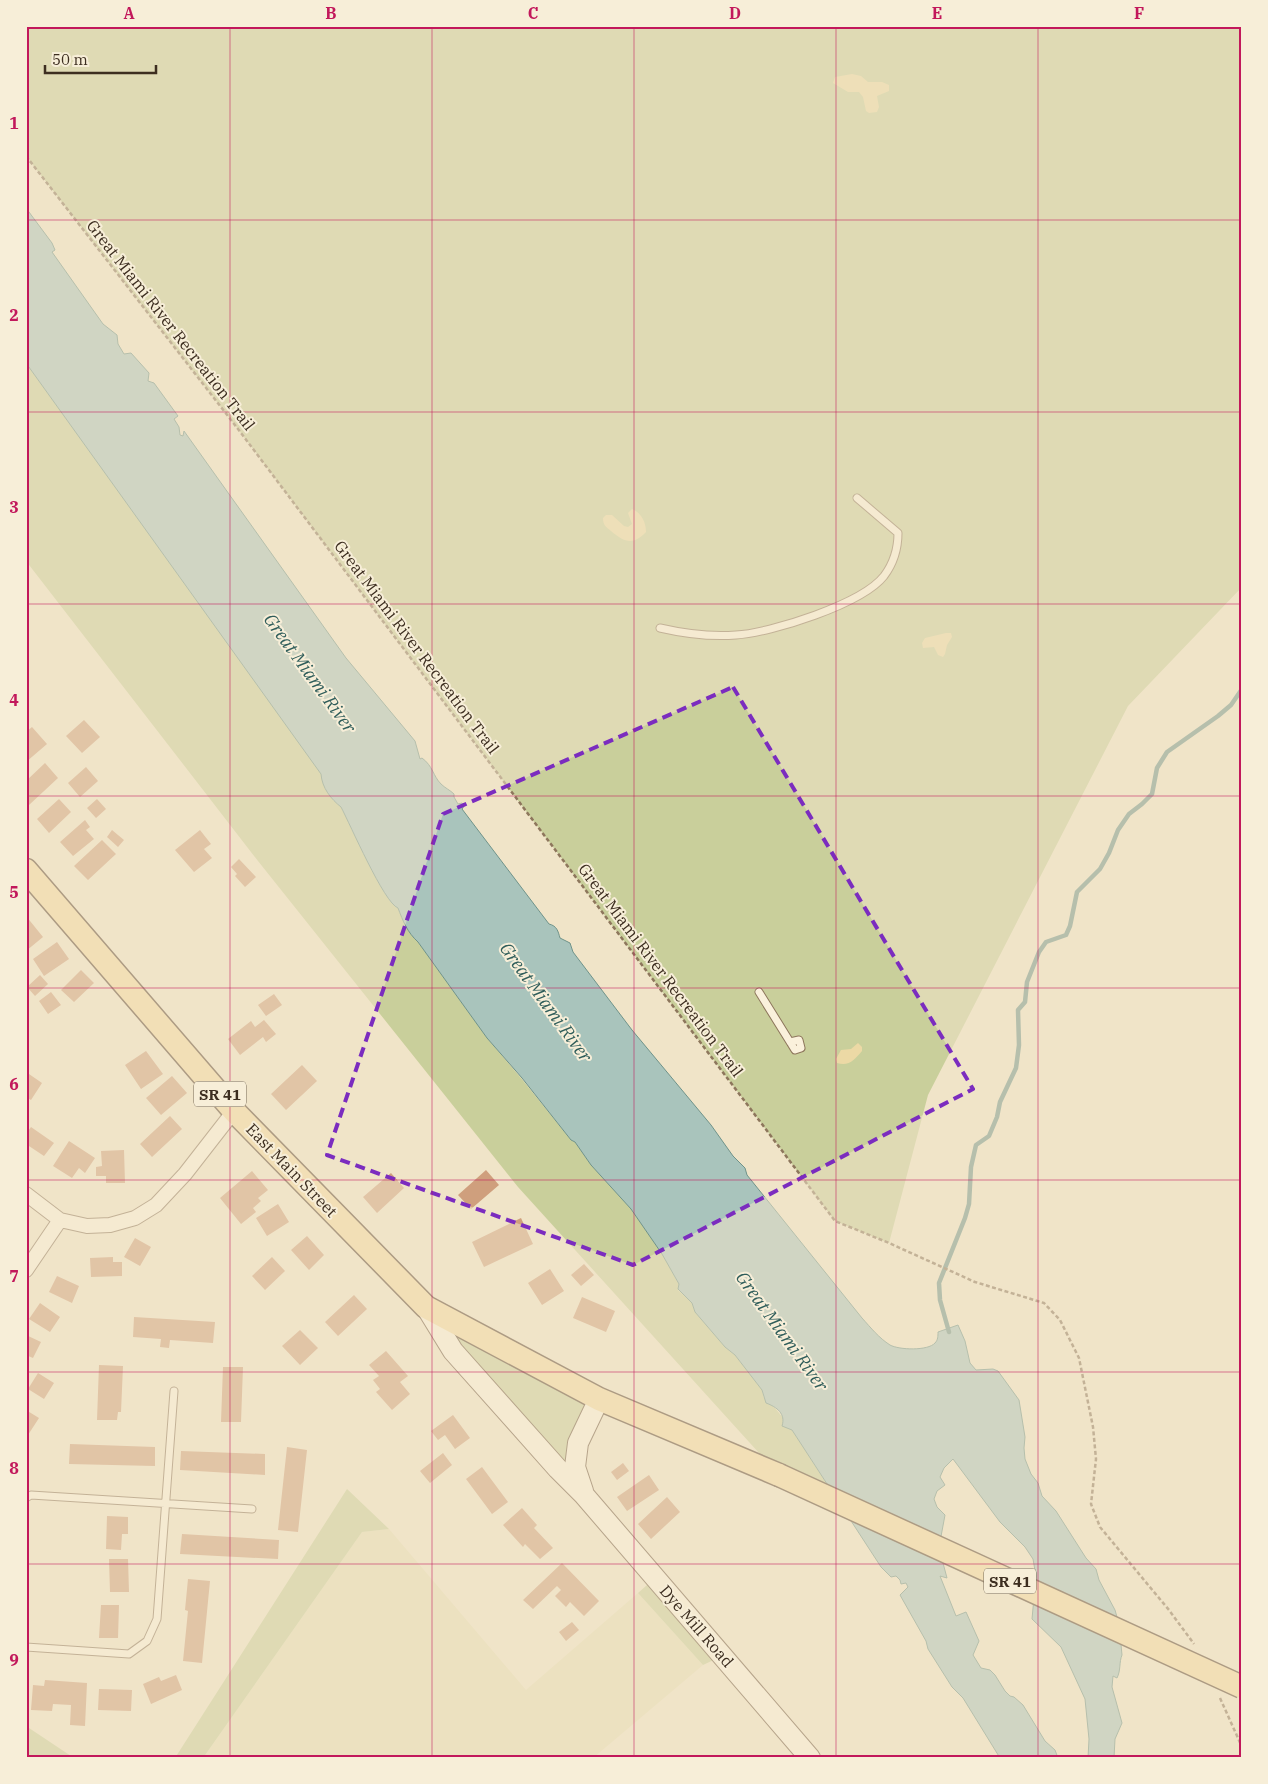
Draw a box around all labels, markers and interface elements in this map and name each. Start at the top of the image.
text: A [123,3,135,23]
text: B [325,3,337,23]
text: C [528,3,538,23]
text: D [729,3,741,23]
text: E [932,3,942,23]
text: F [1134,3,1144,23]
scale bar [45,42,156,74]
text: 50 m [52,50,88,69]
text: 1 [9,113,19,133]
street label: Great Miami River Recreation Trail [83,216,260,434]
text: 2 [9,305,19,325]
text: 3 [9,497,19,517]
street label: Great Miami River Recreation Trail [330,536,504,758]
water label: Great Miami River [259,609,362,738]
text: 4 [9,690,19,710]
street label: Great Miami River Recreation Trail [574,859,748,1081]
text: 5 [9,882,19,902]
water label: Great Miami River [495,938,598,1067]
text: 6 [9,1074,19,1094]
road number: SR 41 [194,1082,246,1106]
street label: East Main Street [242,1119,342,1221]
text: 7 [9,1266,19,1286]
water label: Great Miami River [731,1267,834,1396]
text: 8 [9,1458,19,1478]
road number: SR 41 [984,1568,1036,1594]
street label: Dye Mill Road [656,1581,738,1671]
text: 9 [9,1650,19,1670]

